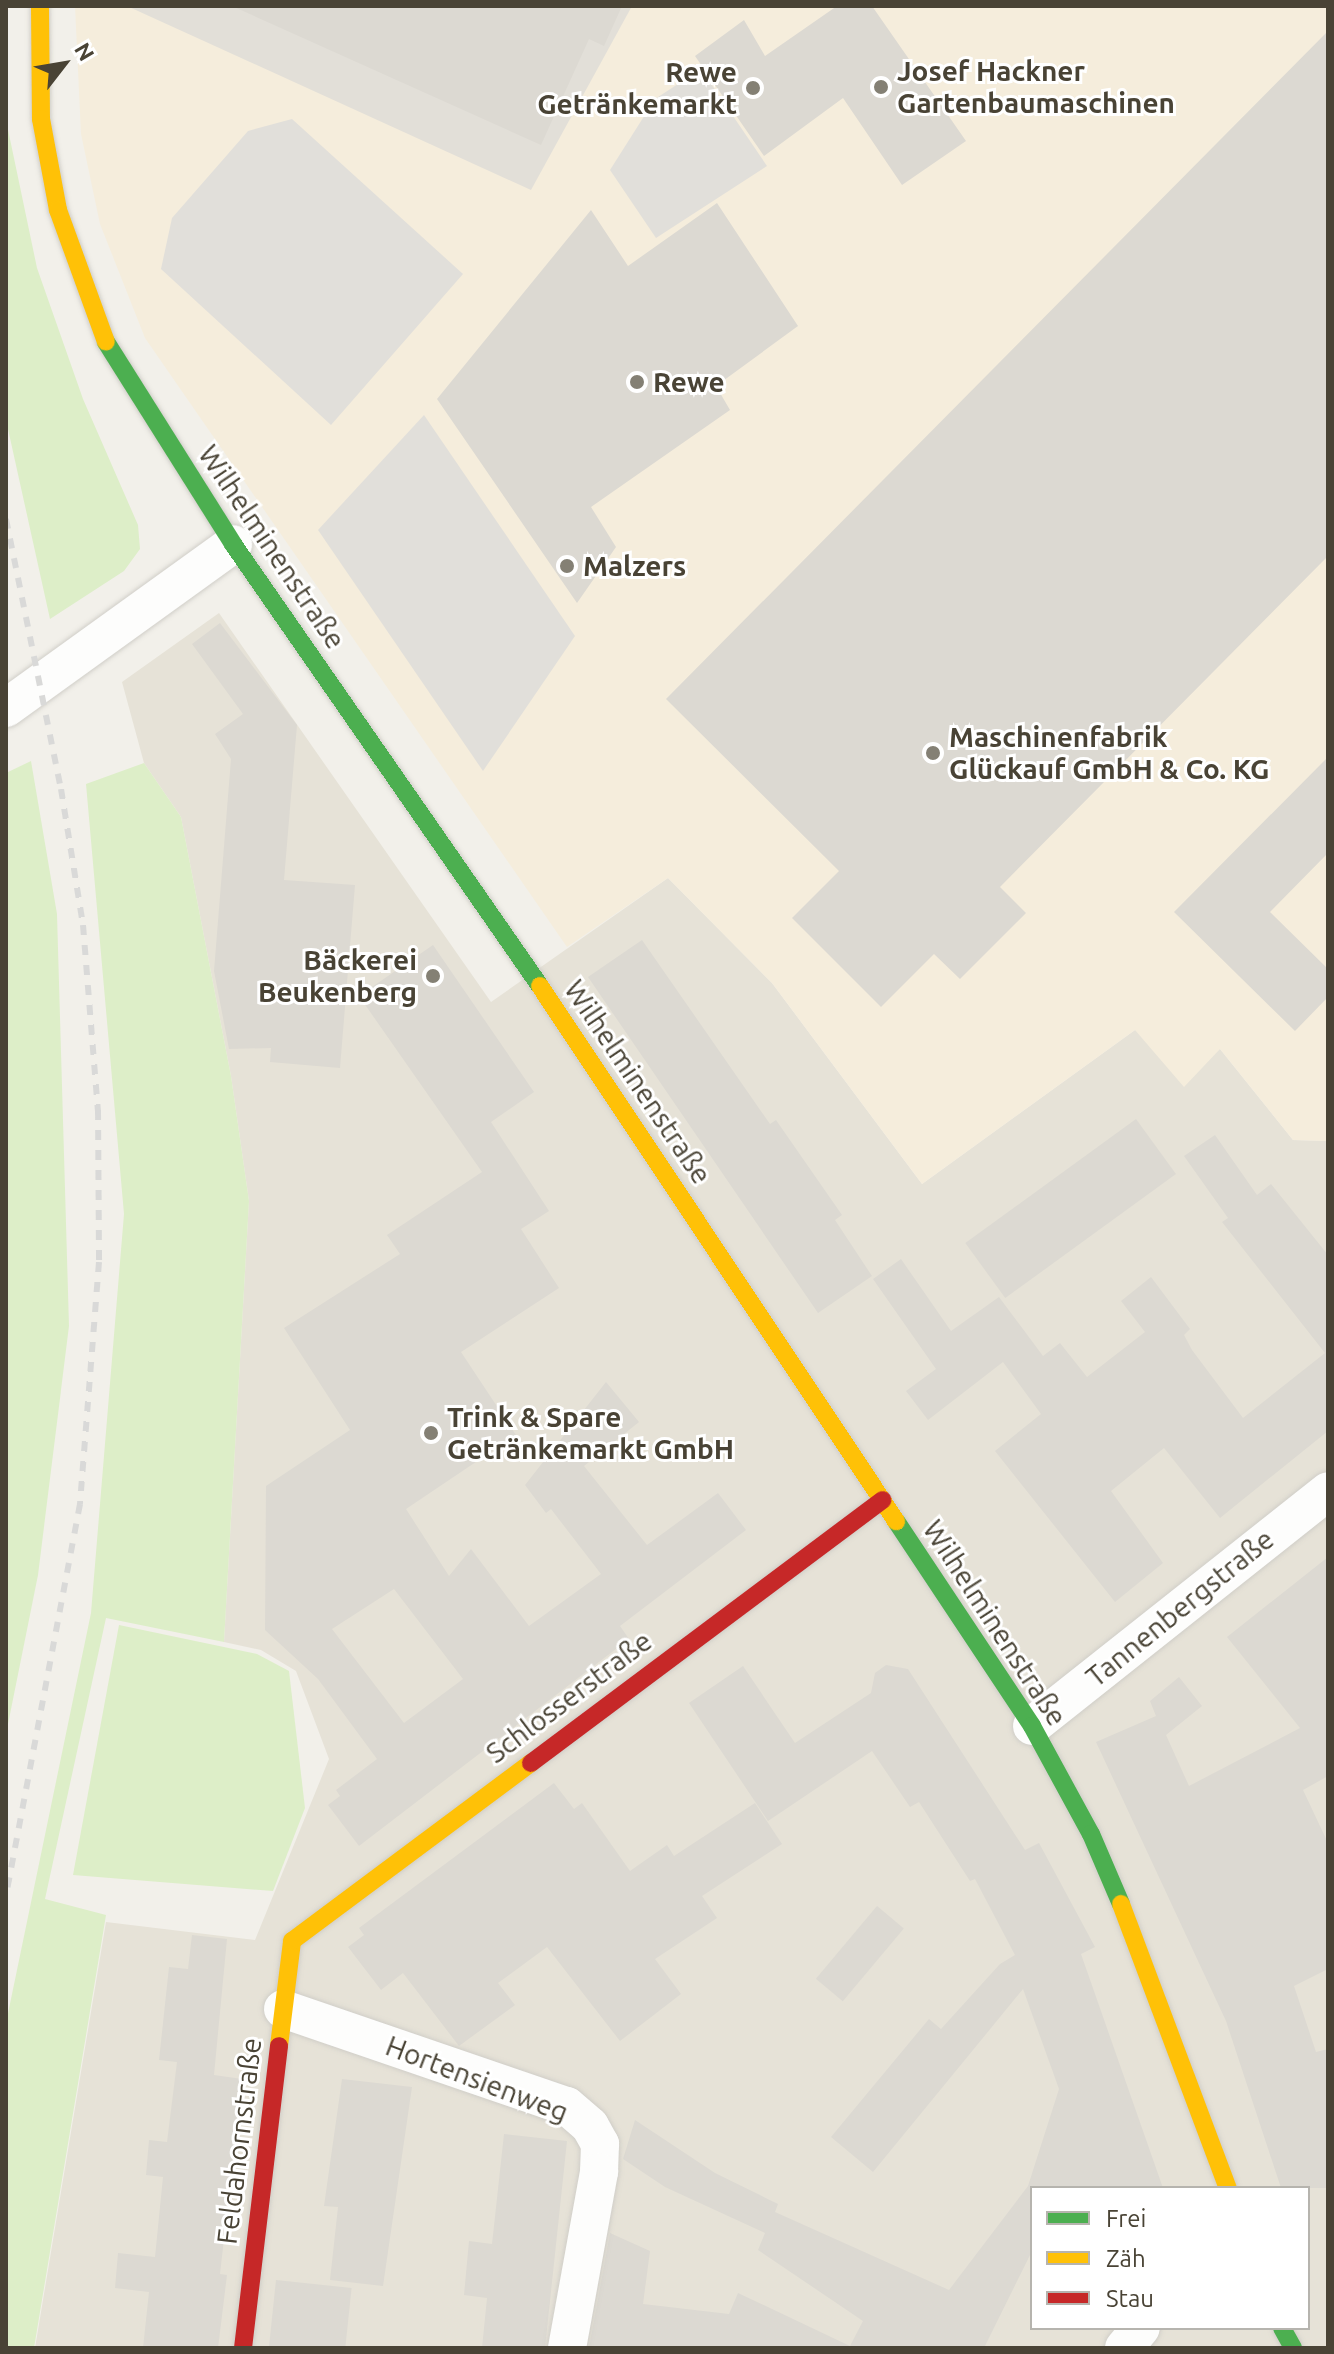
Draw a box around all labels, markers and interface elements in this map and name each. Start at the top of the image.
north arrow [24,24,104,104]
text: N [70,38,100,65]
place label: Josef Hackner Gartenbaumaschinen [897,54,1175,120]
place label: Rewe Getränkemarkt [537,55,737,121]
marker: Josef Hackner Gartenbaumaschinen [872,78,890,96]
marker: Rewe Getränkemarkt [744,79,762,97]
place label: Rewe [653,365,725,399]
marker: Rewe [628,373,646,391]
street label: Wilhelminenstraße [191,439,353,655]
place label: Malzers [583,549,686,583]
marker: Malzers [558,557,576,575]
place label: Maschinenfabrik Glückauf GmbH & Co. KG [949,720,1269,786]
marker: Maschinenfabrik Glückauf GmbH & Co. KG [924,744,942,762]
place label: Bäckerei Beukenberg [258,943,417,1009]
marker: Bäckerei Beukenberg [424,967,442,985]
street label: Wilhelminenstraße [557,974,719,1190]
place label: Trink & Spare Getränkemarkt GmbH [447,1400,734,1466]
marker: Trink & Spare Getränkemarkt GmbH [422,1424,440,1442]
street label: Wilhelminenstraße [916,1514,1074,1732]
street label: Tannenbergstraße [1080,1522,1280,1694]
street label: Schlosserstraße [480,1624,658,1770]
street label: Hortensienweg [381,2029,573,2129]
street label: Feldahornstraße [210,2036,268,2246]
legend [1030,2186,1310,2330]
text: Frei [1106,2205,1146,2232]
text: Zäh [1106,2245,1146,2272]
text: Stau [1106,2285,1154,2312]

